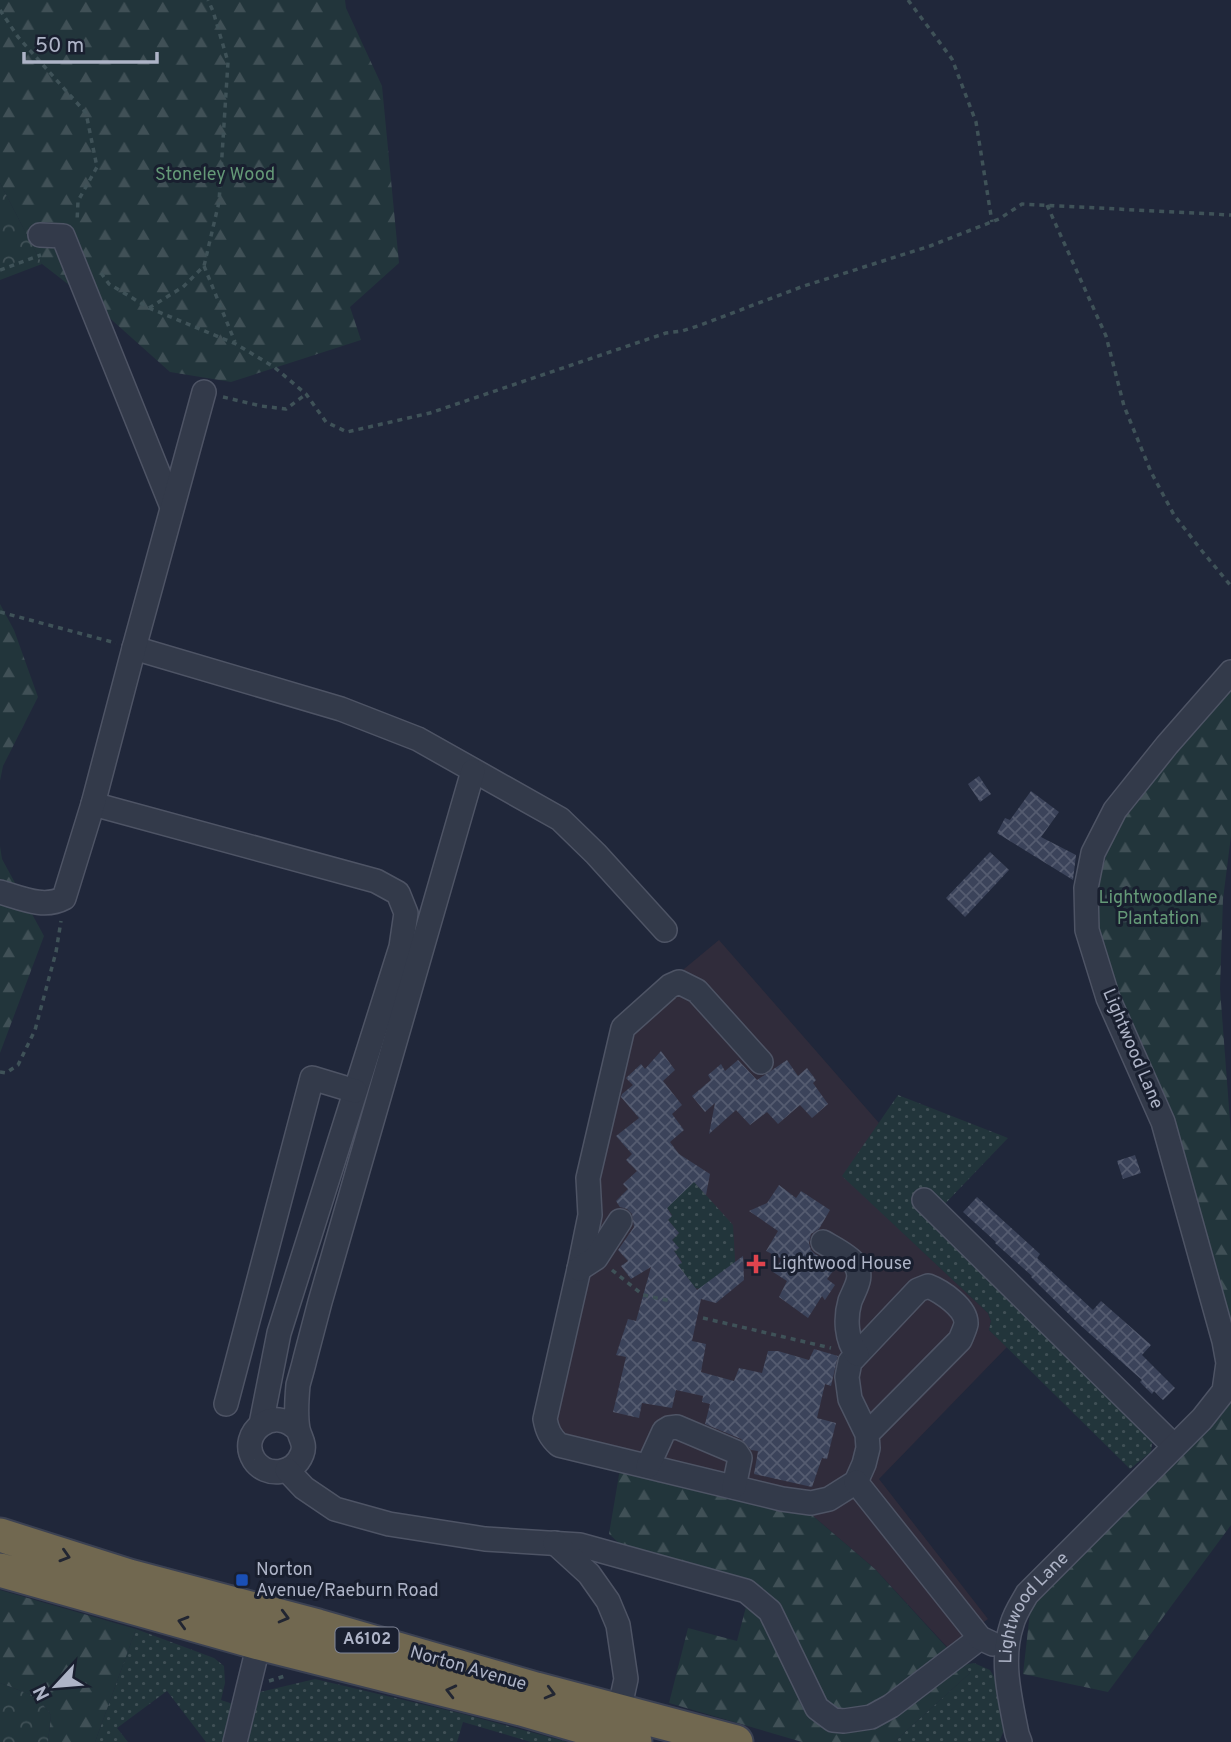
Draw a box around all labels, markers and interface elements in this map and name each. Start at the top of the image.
scale bar [24,21,158,65]
text: 50 m [35,33,84,60]
park label: Stoneley Wood [155,164,275,187]
park label: Lightwoodlane Plantation [1098,887,1218,931]
street label: Lightwood Lane [1096,985,1168,1113]
place label: Lightwood House [772,1253,912,1276]
marker: Lightwood House [746,1254,766,1274]
one-way arrow [59,1547,71,1562]
street label: Lightwood Lane [995,1547,1074,1664]
place label: Norton Avenue/Raeburn Road [256,1559,439,1603]
marker: Norton Avenue/Raeburn Road [234,1572,250,1588]
one-way arrow [278,1609,290,1623]
one-way arrow [178,1615,190,1630]
road number: A6102 [336,1628,398,1652]
street label: Norton Avenue [407,1641,529,1697]
north arrow [21,1651,91,1721]
text: N [29,1681,56,1704]
one-way arrow [445,1685,457,1699]
one-way arrow [544,1685,556,1699]

